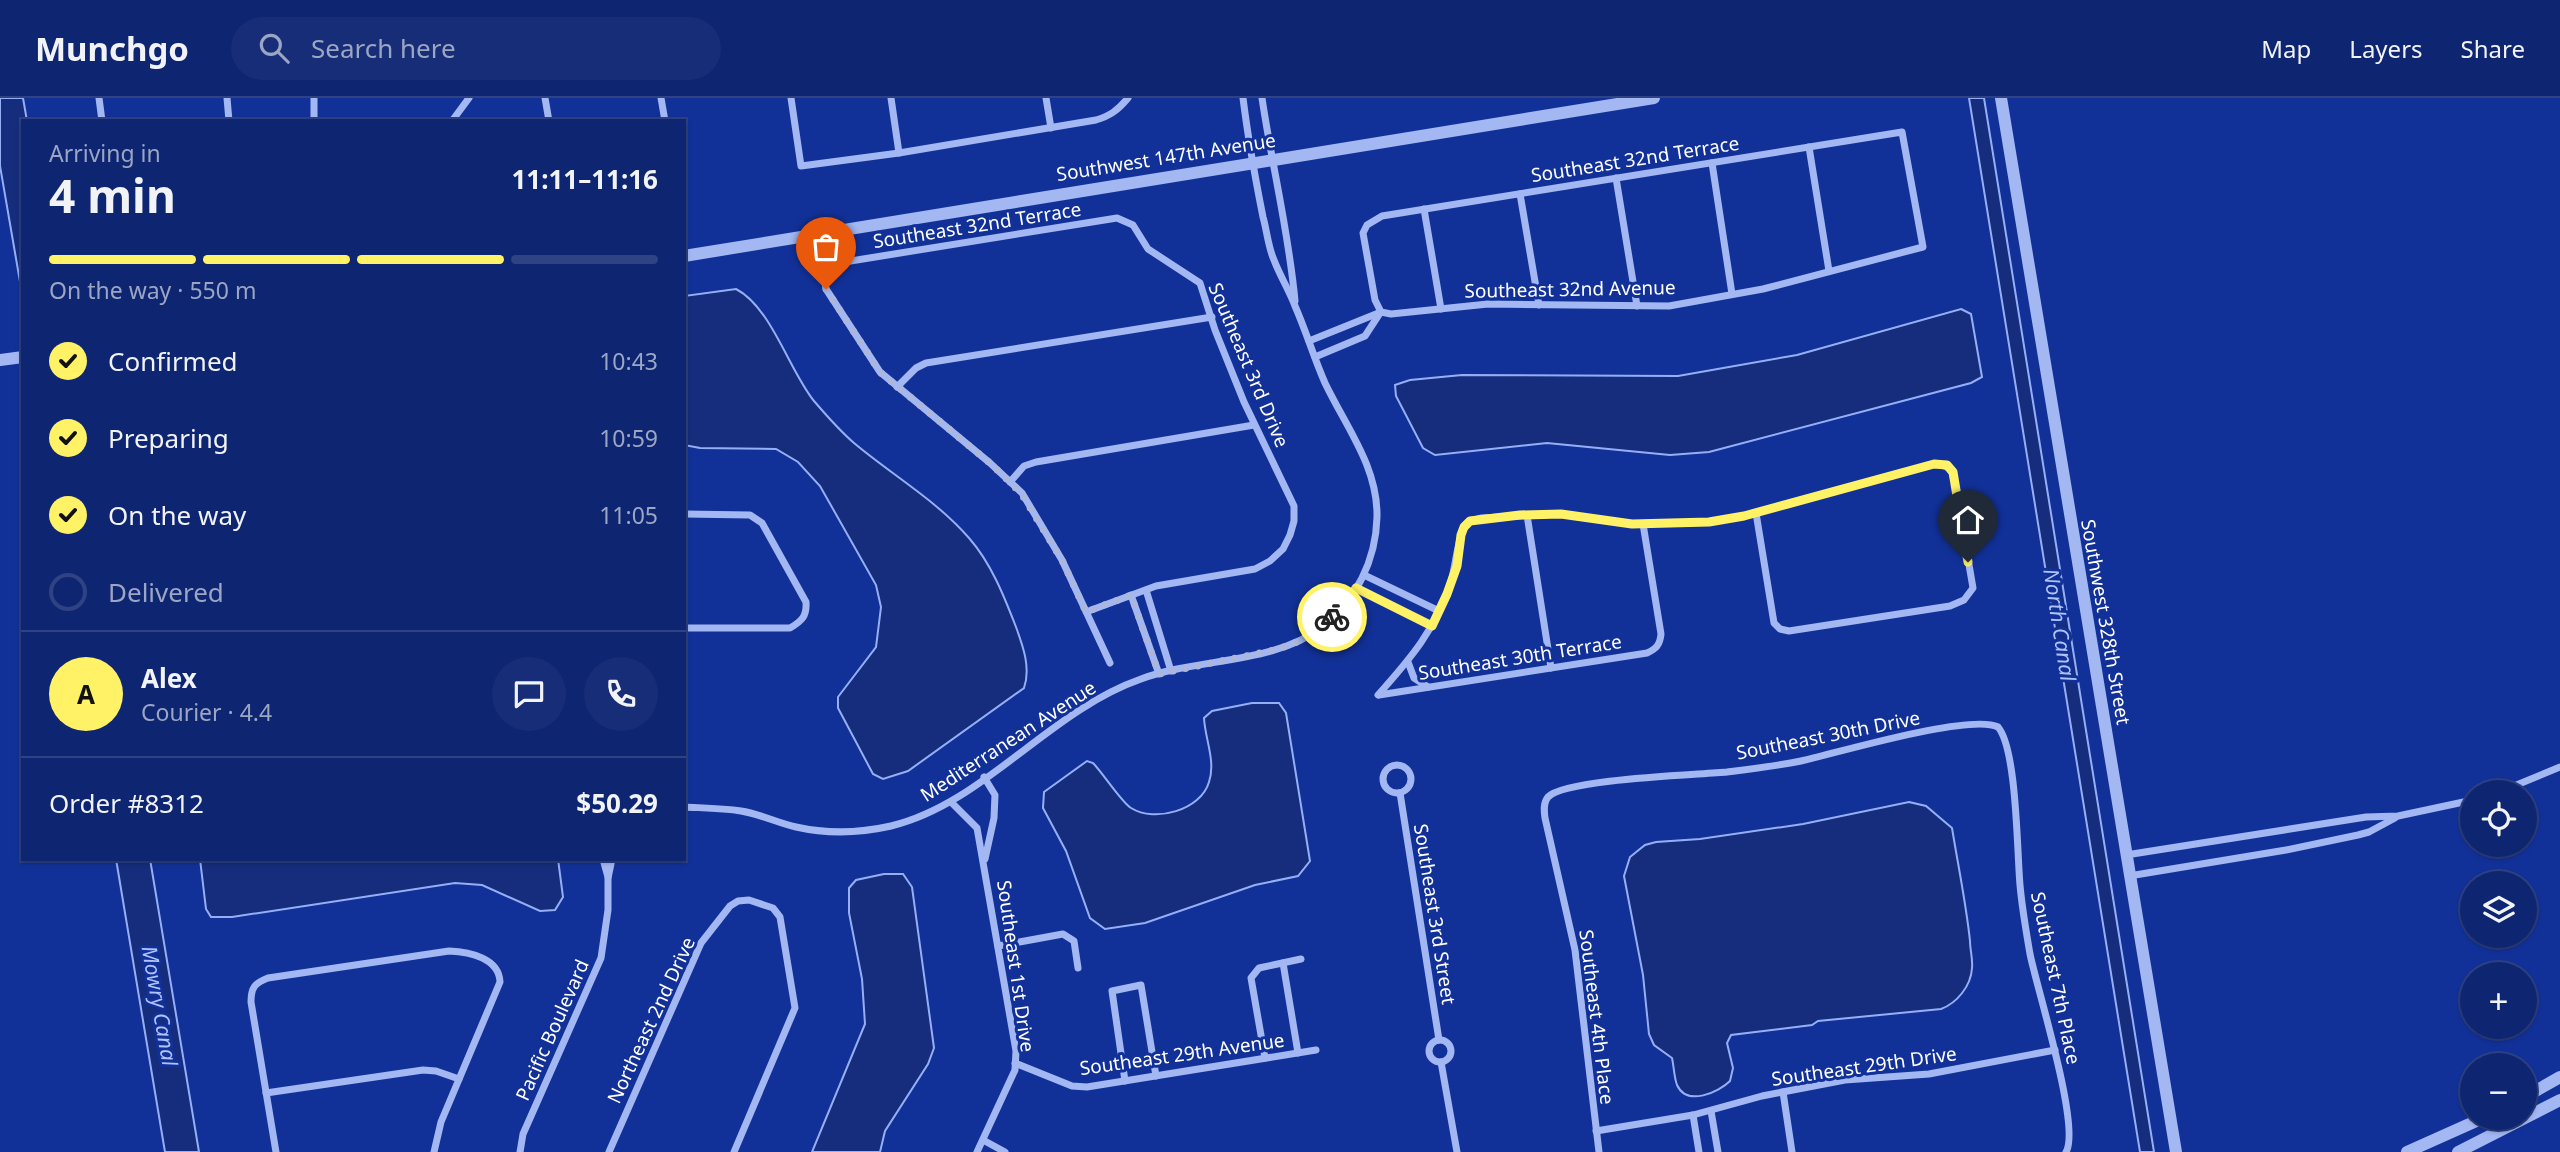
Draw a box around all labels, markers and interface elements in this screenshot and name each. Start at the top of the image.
search box [231,17,721,80]
text: Munchgo [35,26,189,71]
icon: search [255,29,293,67]
text: Search here [311,30,456,66]
text: Map [2261,32,2311,65]
text: Layers [2349,32,2423,65]
text: Share [2461,32,2525,65]
street label: Southwest 147th Avenue [1054,127,1278,187]
street label: Southeast 32nd Terrace [1529,130,1741,188]
text: Arriving in [49,137,161,169]
text: 11:11–11:16 [511,161,658,197]
text: 4 min [49,164,176,226]
street label: Southeast 32nd Terrace [871,196,1083,254]
pin [796,217,856,289]
icon: bag [807,228,845,266]
text: On the way · 550 m [49,274,256,306]
street label: Southeast 32nd Avenue [1464,274,1676,304]
street label: Southeast 3rd Drive [1203,279,1295,451]
icon: check [49,342,87,380]
text: Confirmed [108,343,238,379]
text: 10:43 [599,345,658,377]
icon: check [49,419,87,457]
text: Preparing [108,420,229,456]
text: 10:59 [599,422,658,454]
pin [1938,490,1998,562]
icon: check [49,496,87,534]
text: On the way [108,497,246,533]
text: 11:05 [599,499,658,531]
icon: home [1949,501,1987,539]
street label: Southwest 328th Street [2075,517,2137,727]
water label: North Canal [2037,567,2083,684]
text: Delivered [108,574,224,610]
courier [1297,582,1367,652]
icon: bike [1313,598,1351,636]
street label: Southeast 30th Terrace [1416,628,1624,686]
button: chat [492,657,566,731]
button: phone [584,657,658,731]
text: Alex [141,660,197,696]
street label: Mediterranean Avenue [915,674,1101,808]
text: A [77,676,95,712]
text: Courier · 4.4 [141,696,272,728]
street label: Southeast 30th Drive [1734,704,1922,766]
map controls [2460,780,2537,1130]
button: locate [2460,780,2537,857]
text: Order #8312 [49,785,204,821]
text: $50.29 [576,785,658,821]
street label: Southeast 3rd Street [1408,822,1462,1006]
button: layers [2460,871,2537,948]
street label: Southeast 1st Drive [991,878,1041,1054]
street label: Southeast 7th Place [2025,889,2087,1067]
street label: Southeast 4th Place [1573,928,1621,1106]
street label: Northeast 2nd Drive [601,933,701,1107]
water label: Mowry Canal [136,943,184,1069]
street label: Pacific Boulevard [509,955,595,1105]
button: + [2460,962,2537,1039]
street label: Southeast 29th Avenue [1078,1027,1286,1081]
street label: Southeast 29th Drive [1770,1040,1958,1092]
button: − [2460,1053,2537,1130]

